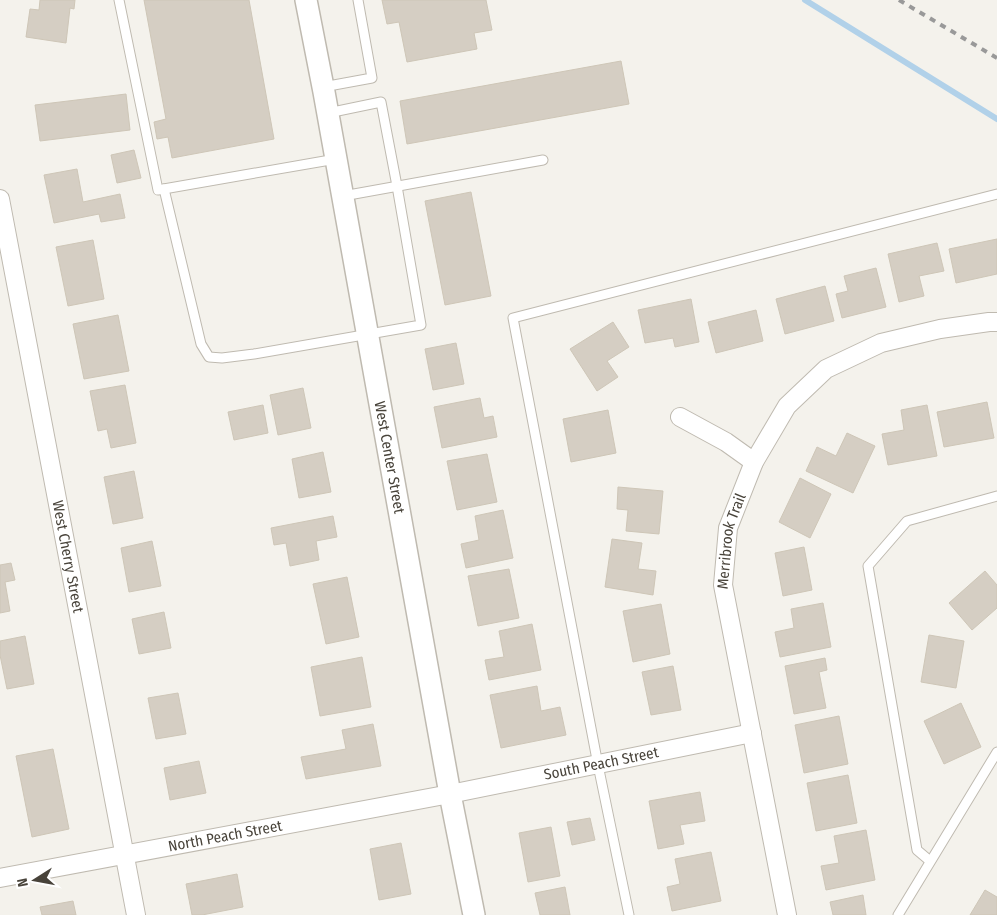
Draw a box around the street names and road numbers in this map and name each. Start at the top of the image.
street label: West Center Street [371,400,409,515]
street label: Merribrook Trail [714,491,750,590]
street label: West Cherry Street [48,499,87,614]
street label: South Peach Street [542,743,660,784]
street label: North Peach Street [167,817,284,855]

